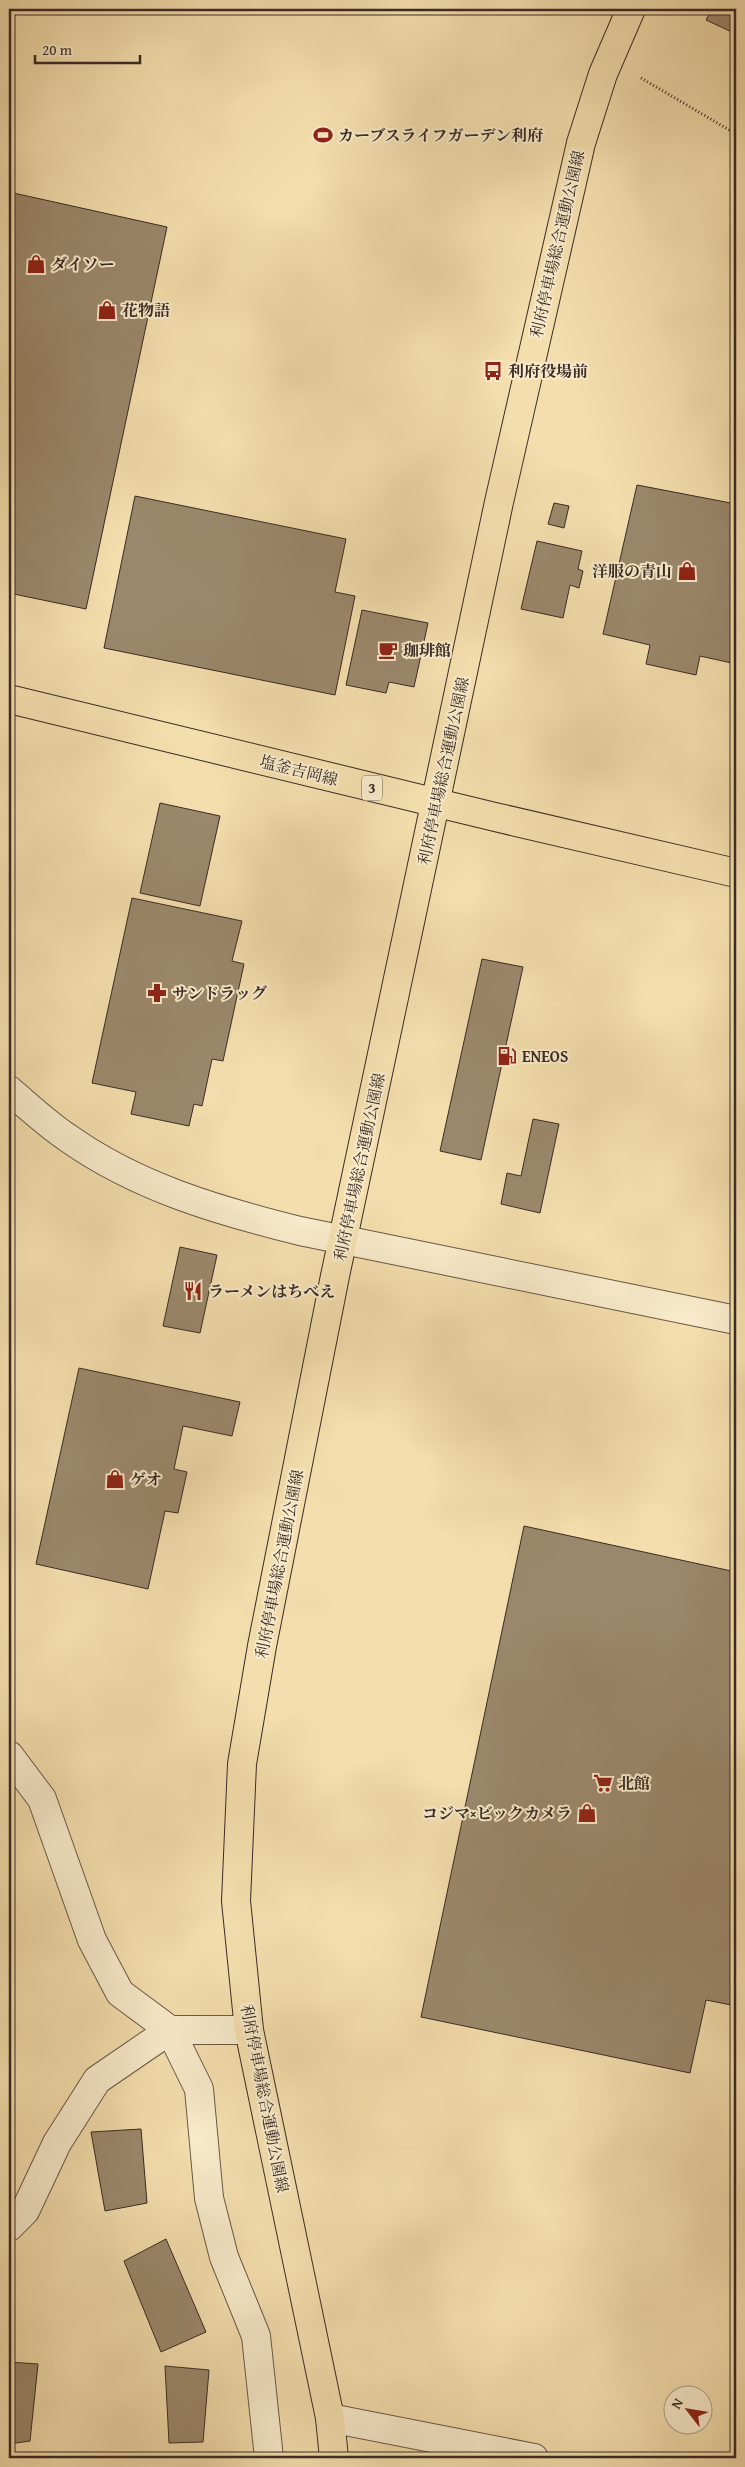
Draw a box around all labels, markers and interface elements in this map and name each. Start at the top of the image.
scale bar [35,32,140,64]
text: 20 m [42,39,73,60]
place label: カーブスライフガーデン利府 [338,123,543,147]
sports icon: カーブスライフガーデン利府 [312,124,334,146]
street label: 利府停車場総合運動公園線 [524,148,590,340]
place label: ダイソー [51,252,115,276]
shop icon: ダイソー [25,253,47,275]
place label: 花物語 [122,298,170,322]
shop icon: 花物語 [96,299,118,321]
place label: 利府役場前 [508,359,588,383]
bus stop icon: 利府役場前 [482,360,504,382]
place label: 洋服の青山 [592,559,672,583]
shop icon: 洋服の青山 [676,560,698,582]
place label: 珈琲館 [403,638,451,662]
cafe icon: 珈琲館 [377,639,399,661]
street label: 利府停車場総合運動公園線 [411,675,475,867]
street label: 塩釜吉岡線 [257,749,341,791]
road number: 3 [362,776,382,800]
place label: サンドラッグ [172,981,267,1005]
pharmacy icon: サンドラッグ [146,982,168,1004]
place label: ENEOS [522,1044,568,1068]
fuel station icon: ENEOS [496,1045,518,1067]
street label: 利府停車場総合運動公園線 [327,1071,391,1263]
place label: ラーメンはちべえ [208,1279,335,1303]
restaurant icon: ラーメンはちべえ [182,1280,204,1302]
place label: ゲオ [130,1467,162,1491]
street label: 利府停車場総合運動公園線 [249,1467,309,1661]
shop icon: ゲオ [104,1468,126,1490]
place label: 北館 [618,1771,650,1795]
supermarket icon: 北館 [592,1772,614,1794]
place label: コジマ×ビックカメラ [422,1801,572,1825]
shop icon: コジマ×ビックカメラ [576,1802,598,1824]
street label: 利府停車場総合運動公園線 [235,2001,295,2195]
north arrow [662,2384,712,2434]
text: N [666,2394,688,2412]

